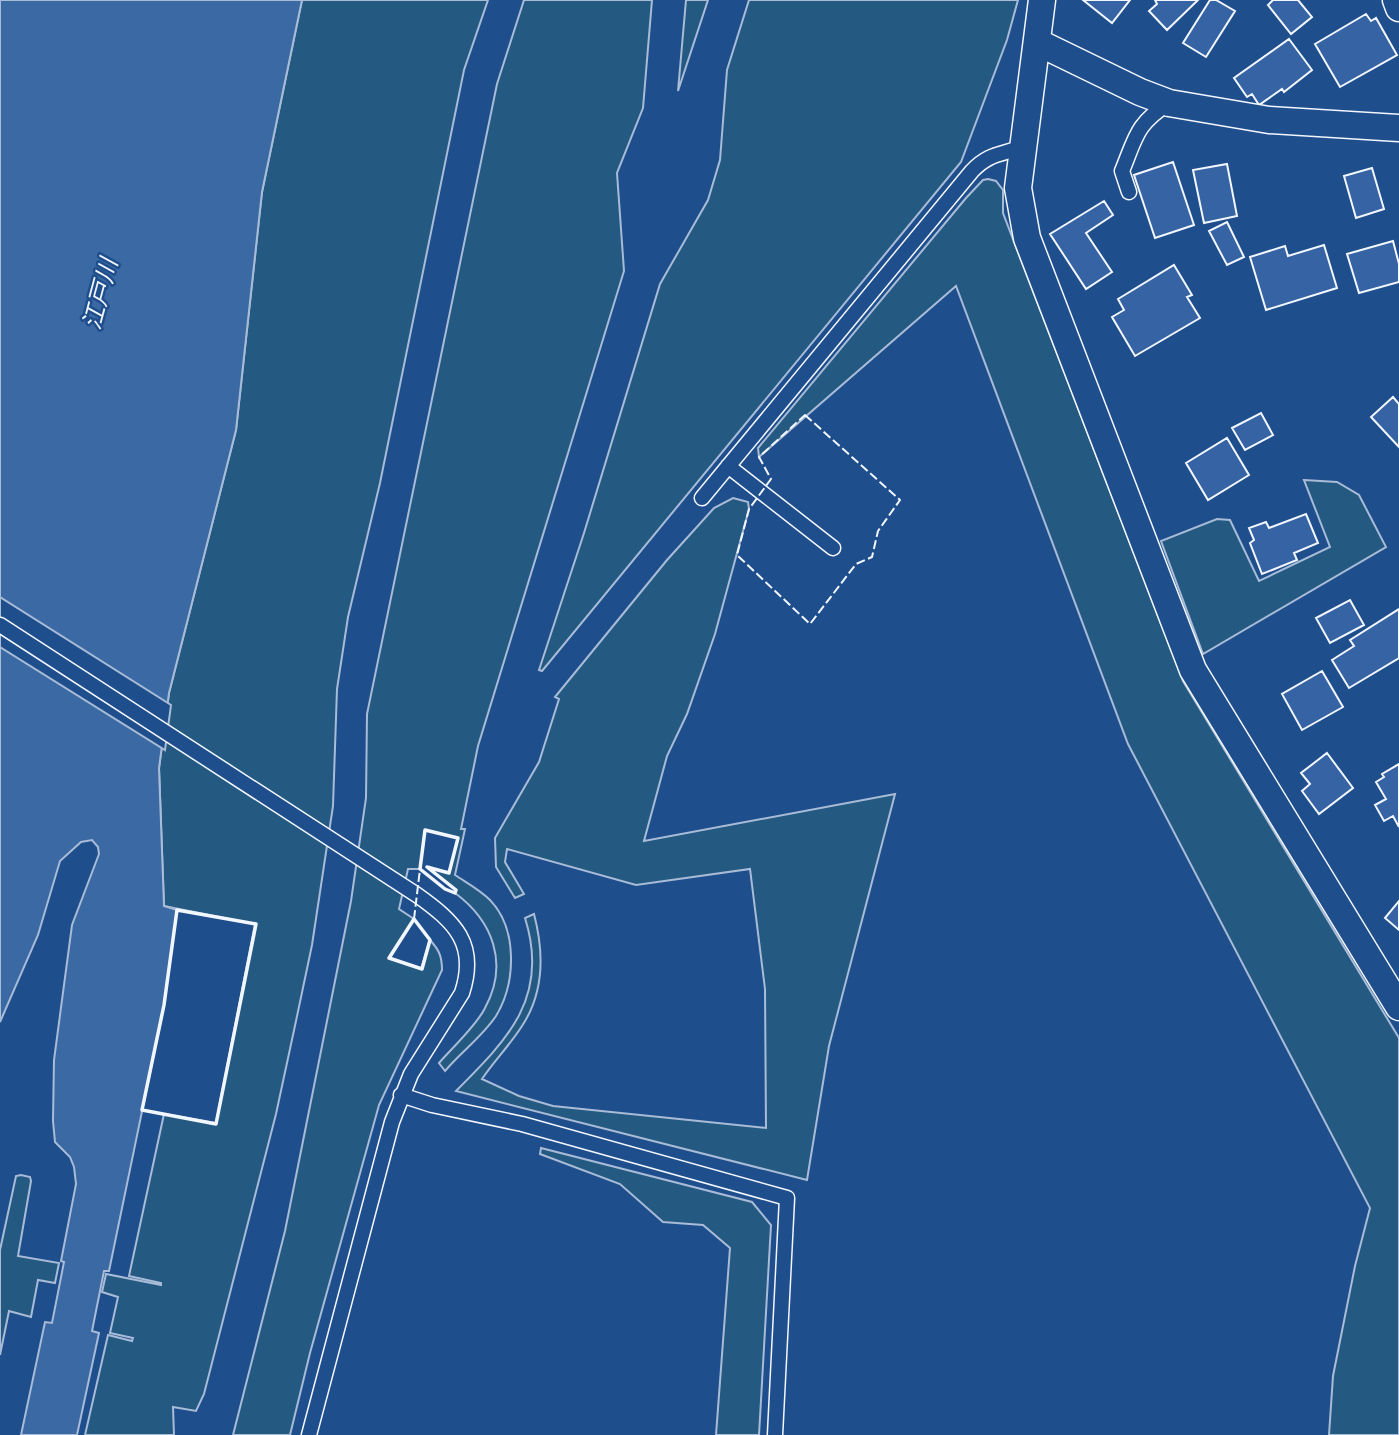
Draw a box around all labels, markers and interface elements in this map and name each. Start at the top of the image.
water label: 江戸川 [77,253,124,333]

